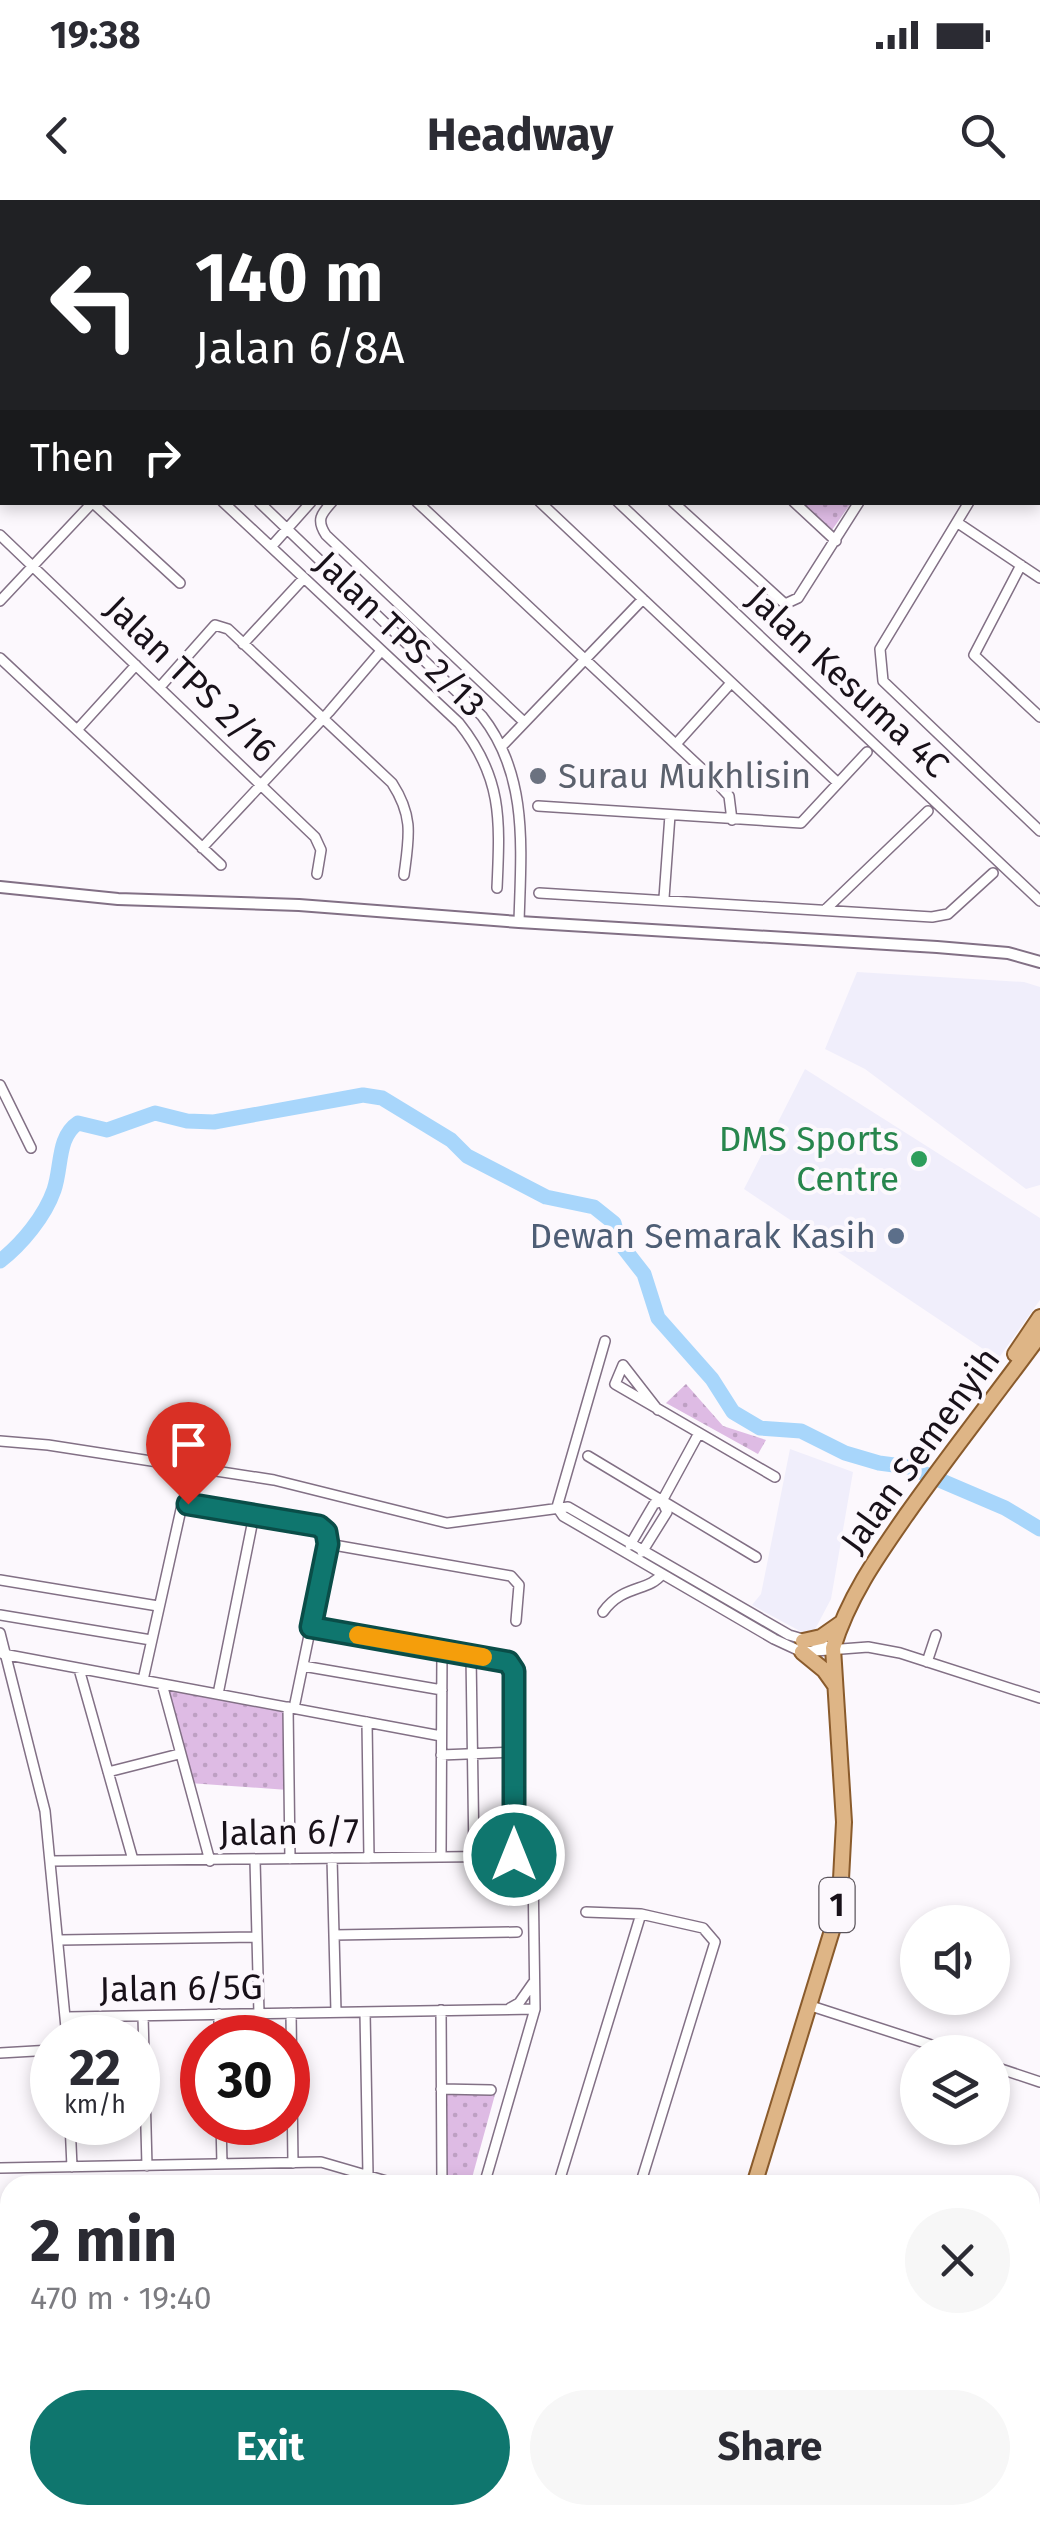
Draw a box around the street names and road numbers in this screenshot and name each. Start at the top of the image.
street label: Jalan TPS 2/13 [306,542,494,726]
street label: Jalan Kesuma 4C [738,578,958,786]
street label: Jalan TPS 2/16 [97,587,285,771]
street label: Jalan Semenyih [831,1339,1009,1561]
street label: Jalan 6/7 [219,1810,359,1854]
road number: 1 [820,1878,854,1932]
street label: Jalan 6/5G [99,1966,263,2010]

